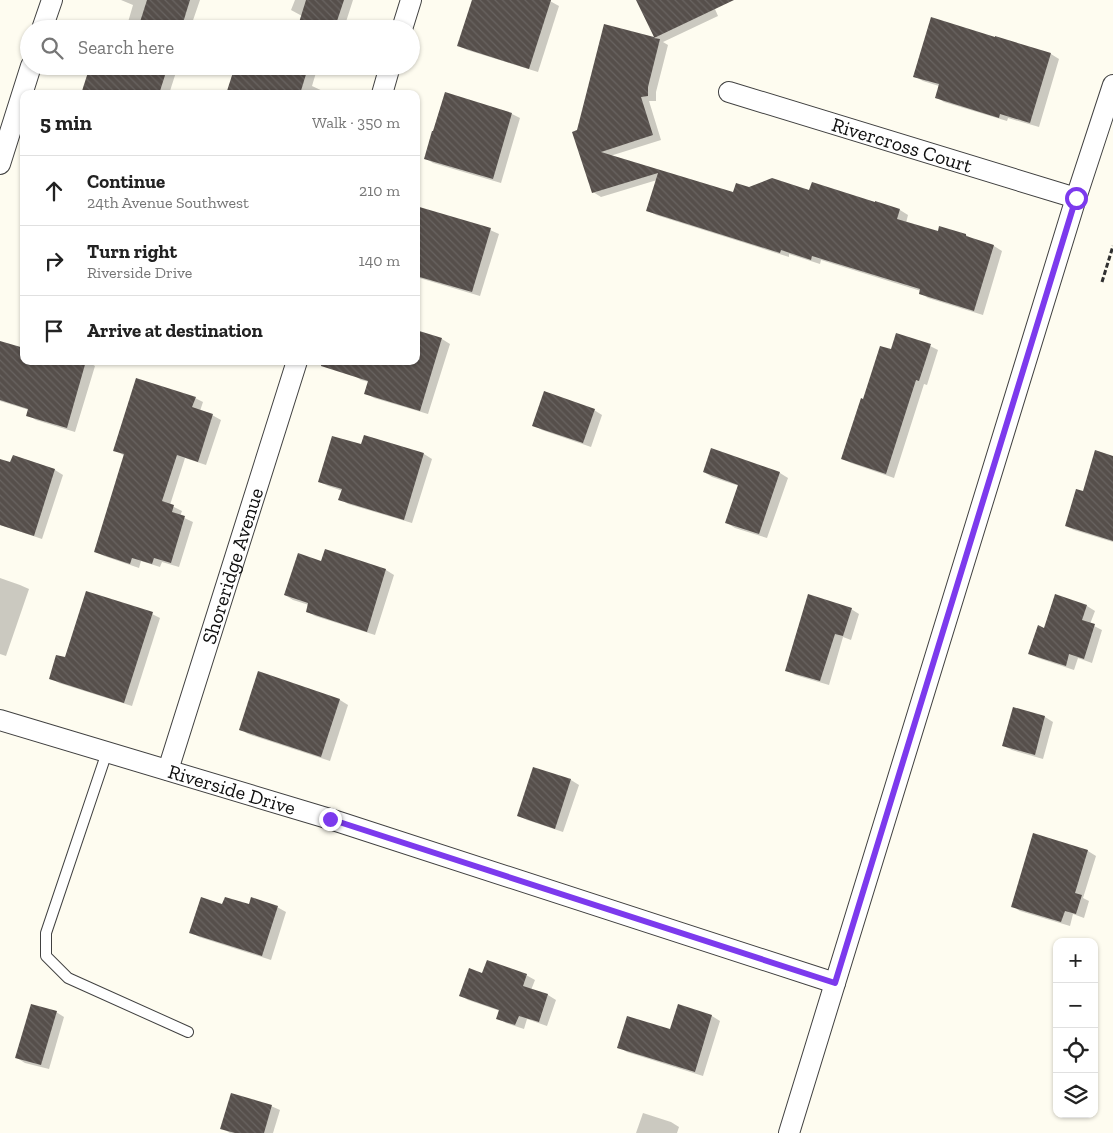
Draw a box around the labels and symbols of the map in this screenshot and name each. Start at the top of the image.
street label: Rivercross Court [829,112,976,178]
route start [1065,187,1088,210]
street label: Shoreridge Avenue [196,485,268,647]
street label: Riverside Drive [165,759,298,820]
route end [319,808,342,831]

